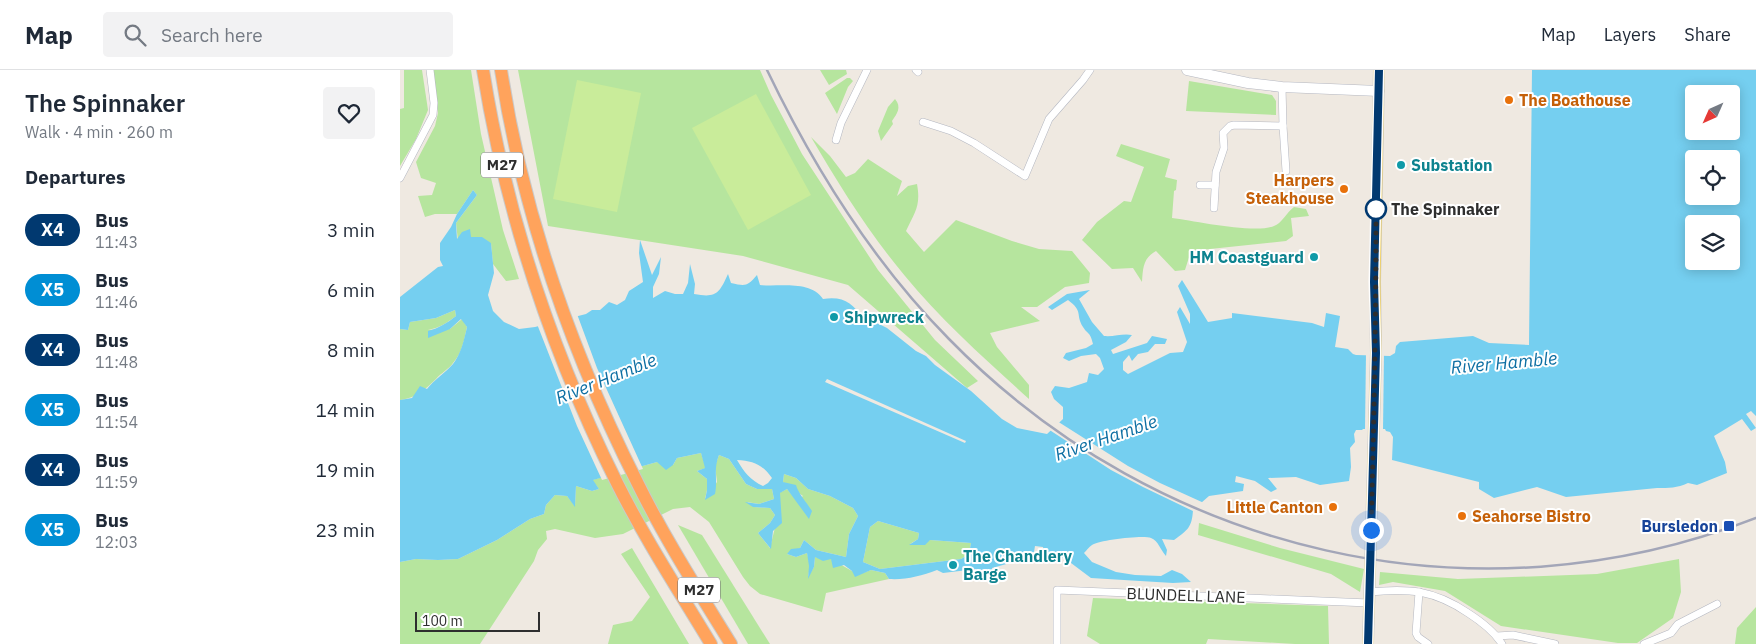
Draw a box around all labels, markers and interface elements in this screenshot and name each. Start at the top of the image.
search box [103,12,453,57]
text: Map [25,19,73,51]
icon: search [121,21,149,49]
text: Search here [161,23,263,47]
text: Map [1541,23,1576,46]
text: Layers [1604,23,1656,46]
text: Share [1684,23,1731,46]
north arrow [1685,85,1740,140]
map controls [1685,85,1740,270]
text: The Spinnaker [25,87,185,119]
button: heart [323,87,375,139]
place label: The Boathouse [1519,90,1631,110]
marker: The Boathouse [1503,94,1515,106]
text: Walk · 4 min · 260 m [25,122,173,142]
button: locate [1685,150,1740,205]
road number: M27 [481,152,523,178]
place label: Substation [1411,155,1493,175]
marker: Substation [1395,159,1407,171]
text: Departures [25,165,125,189]
place label: Harpers Steakhouse [1246,170,1334,208]
marker: Harpers Steakhouse [1338,183,1350,195]
marker: The Spinnaker [1365,198,1387,220]
place label: The Spinnaker [1391,199,1500,219]
text: Bus [95,208,129,232]
button: layers [1685,215,1740,270]
text: X4 [41,218,64,241]
text: 3 min [327,218,375,242]
text: 11:43 [95,232,138,252]
place label: HM Coastguard [1189,247,1304,267]
marker: HM Coastguard [1308,251,1320,263]
text: Bus [95,268,129,292]
text: X5 [41,278,64,301]
text: 6 min [327,278,375,302]
text: 11:46 [95,292,138,312]
place label: Shipwreck [844,307,925,327]
marker: Shipwreck [828,311,840,323]
text: Bus [95,328,129,352]
text: X4 [41,338,64,361]
text: 8 min [327,338,375,362]
water label: River Hamble [1450,346,1558,379]
water label: River Hamble [552,348,660,409]
text: 11:48 [95,352,138,372]
text: Bus [95,388,129,412]
text: X5 [41,398,64,421]
text: 14 min [316,398,375,422]
water label: River Hamble [1052,409,1160,466]
text: 11:54 [95,412,138,432]
text: Bus [95,448,129,472]
text: X4 [41,458,64,481]
text: 19 min [316,458,375,482]
text: 11:59 [95,472,138,492]
place label: Little Canton [1226,497,1323,517]
marker: Little Canton [1327,501,1339,513]
place label: Seahorse Bistro [1472,506,1591,526]
text: Bus [95,508,129,532]
marker: Seahorse Bistro [1456,510,1468,522]
place label: Bursledon [1641,516,1718,536]
text: X5 [41,518,64,541]
text: 23 min [316,518,375,542]
your location [1359,518,1384,543]
marker: Bursledon [1722,519,1736,533]
text: 12:03 [95,532,138,552]
place label: The Chandlery Barge [963,546,1072,584]
marker: The Chandlery Barge [947,559,959,571]
road number: M27 [678,578,720,602]
street label: BLUNDELL LANE [1126,583,1246,607]
scale bar [415,609,540,632]
text: 100 m [422,612,463,630]

